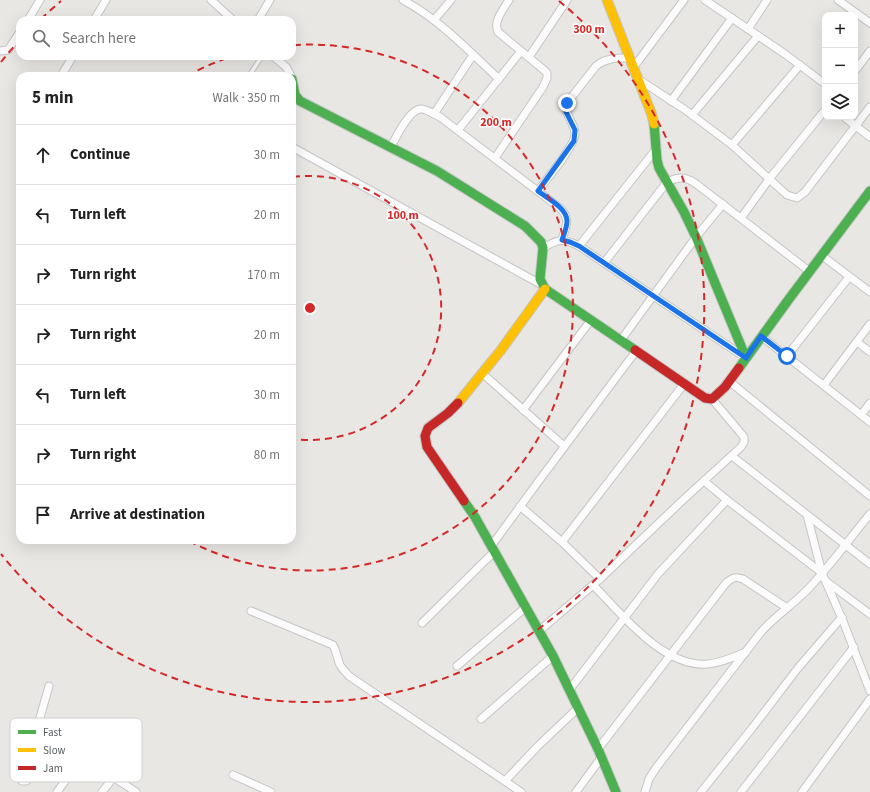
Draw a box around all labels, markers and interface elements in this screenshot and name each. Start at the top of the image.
map controls [822,12,858,120]
button: + [822,12,858,48]
search box [16,16,296,60]
text: 300 m [573,21,605,38]
icon: search [30,27,52,49]
text: Search here [62,28,136,49]
button: − [822,48,858,84]
button: layers [822,84,858,120]
text: 5 min [32,86,73,110]
text: Walk · 350 m [212,89,280,107]
route end [558,94,576,112]
text: 200 m [480,114,512,131]
icon: ahead [32,144,54,166]
text: Continue [70,144,130,165]
text: 30 m [254,146,280,164]
icon: left [32,204,54,226]
text: Turn left [70,204,126,225]
text: 20 m [254,206,280,224]
text: 100 m [387,207,419,224]
icon: right [32,264,54,286]
text: Turn right [70,264,136,285]
text: 170 m [247,266,280,284]
centre of rings [303,301,317,315]
icon: right [32,324,54,346]
text: Turn right [70,324,136,345]
text: 20 m [254,326,280,344]
route start [778,347,796,365]
icon: left [32,384,54,406]
text: Turn left [70,384,126,405]
text: 30 m [254,386,280,404]
icon: right [32,444,54,466]
text: Turn right [70,444,136,465]
text: 80 m [254,446,280,464]
icon: arrive [32,504,54,526]
text: Arrive at destination [70,504,205,525]
legend [10,718,142,782]
text: Fast [43,725,62,740]
text: Slow [43,743,66,758]
text: Jam [43,761,63,776]

